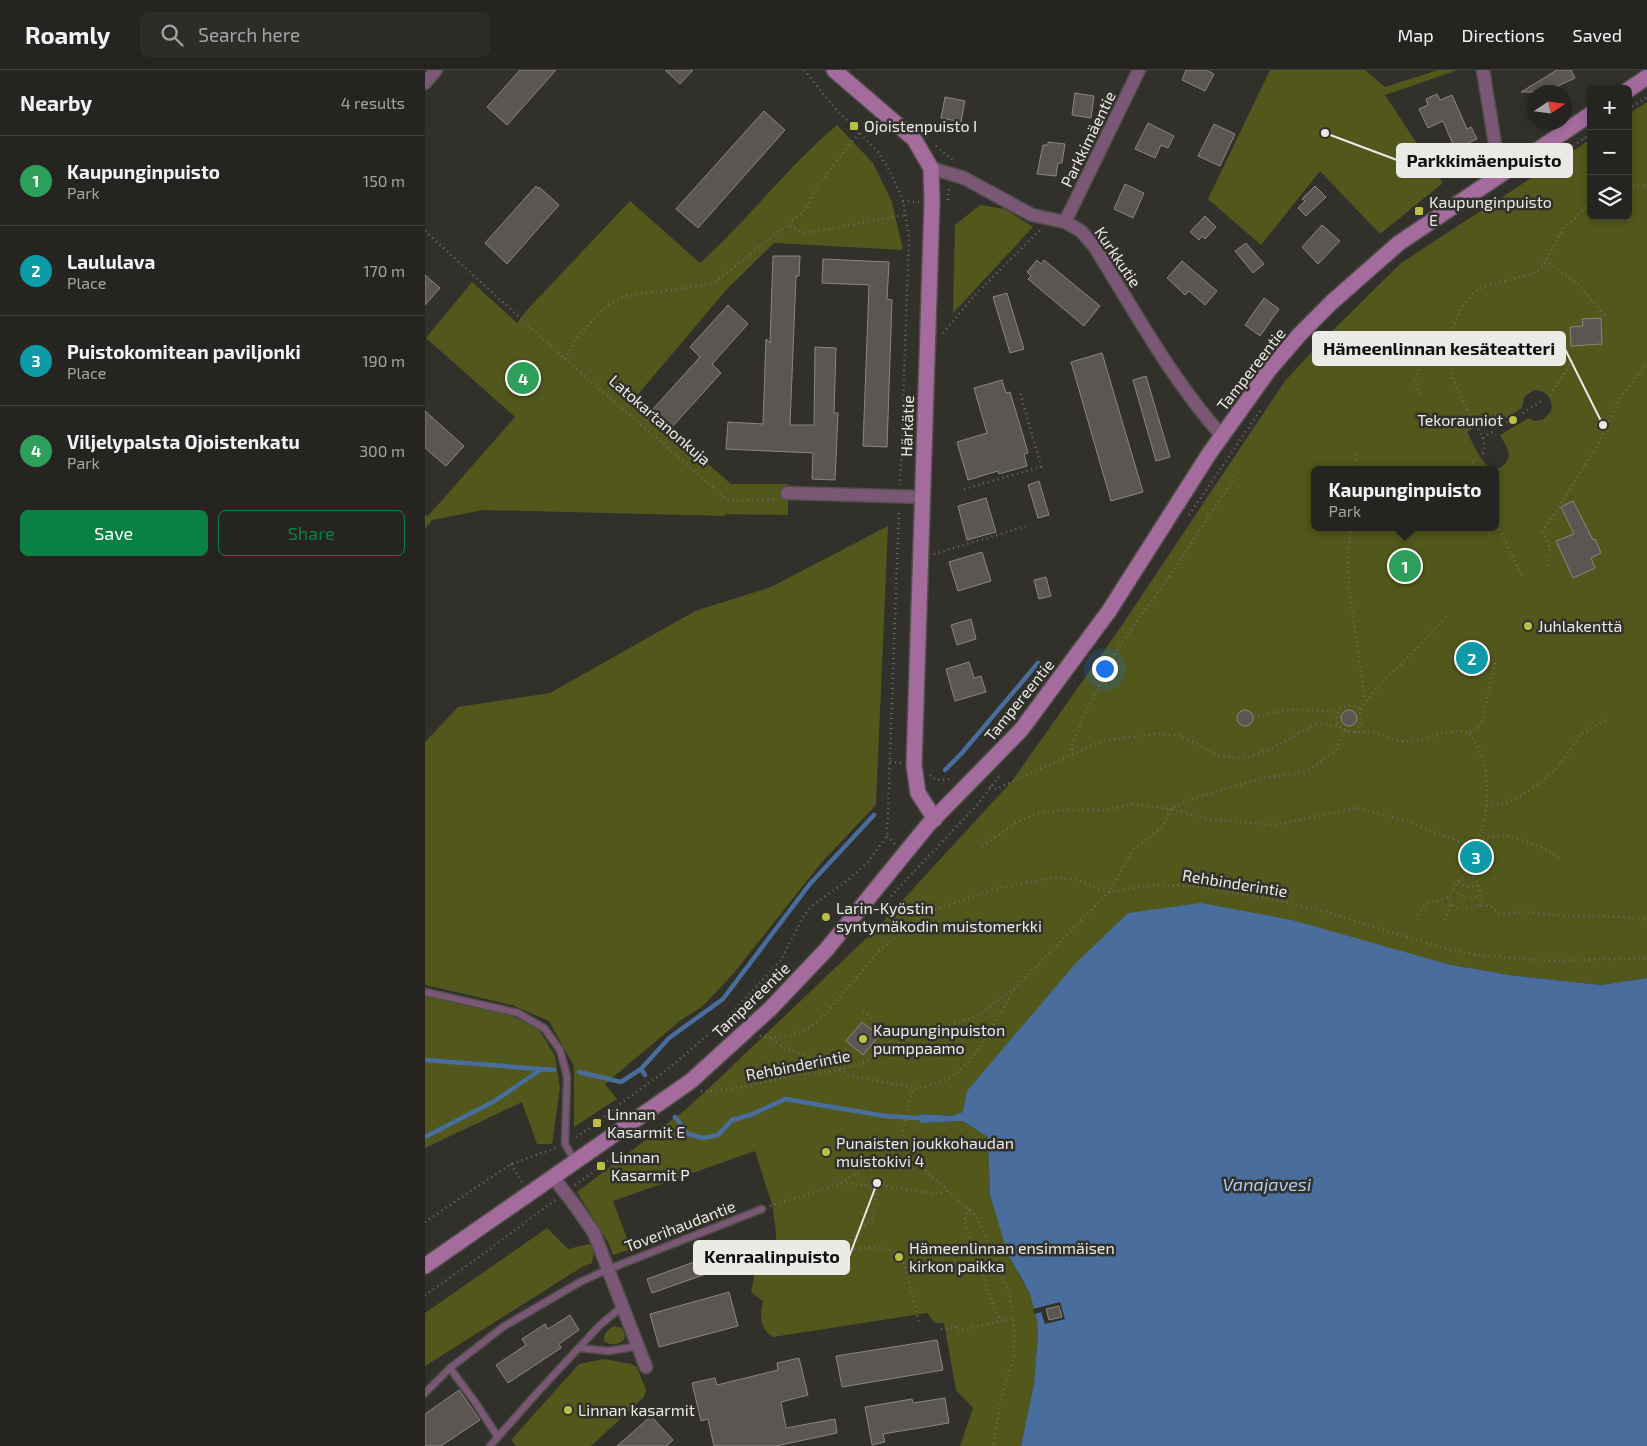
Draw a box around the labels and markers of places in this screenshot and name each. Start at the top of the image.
place label: Ojoistenpuisto I [864,116,977,136]
marker: Ojoistenpuisto I [848,120,860,132]
callout: Parkkimäenpuisto [1397,144,1572,177]
place label: Kaupunginpuisto E [1429,192,1552,229]
marker: Kaupunginpuisto E [1413,205,1425,217]
callout: Hämeenlinnan kesäteatteri [1313,332,1565,365]
pin: 4 [507,359,539,397]
place label: Tekorauniot [1417,410,1503,429]
marker: Tekorauniot [1507,414,1519,426]
pin: 1 [1389,547,1421,585]
place label: Juhlakenttä [1538,616,1622,635]
marker: Juhlakenttä [1522,620,1534,632]
pin: 2 [1456,639,1488,677]
pin: 3 [1460,838,1492,876]
place label: Larin-Kyöstin syntymäkodin muistomerkki [836,898,1042,935]
marker: Larin-Kyöstin syntymäkodin muistomerkki [820,911,832,923]
place label: Kaupunginpuiston pumppaamo [873,1020,1005,1057]
marker: Kaupunginpuiston pumppaamo [857,1033,869,1045]
place label: Linnan Kasarmit E [607,1104,685,1141]
marker: Linnan Kasarmit E [591,1117,603,1129]
place label: Punaisten joukkohaudan muistokivi 4 [836,1133,1014,1170]
marker: Punaisten joukkohaudan muistokivi 4 [820,1146,832,1158]
place label: Linnan Kasarmit P [611,1147,690,1184]
marker: Linnan Kasarmit P [595,1160,607,1172]
place label: Hämeenlinnan ensimmäisen kirkon paikka [909,1238,1115,1275]
callout: Kenraalinpuisto [694,1241,849,1274]
marker: Hämeenlinnan ensimmäisen kirkon paikka [893,1251,905,1263]
place label: Linnan kasarmit [578,1400,695,1419]
marker: Linnan kasarmit [562,1404,574,1416]

